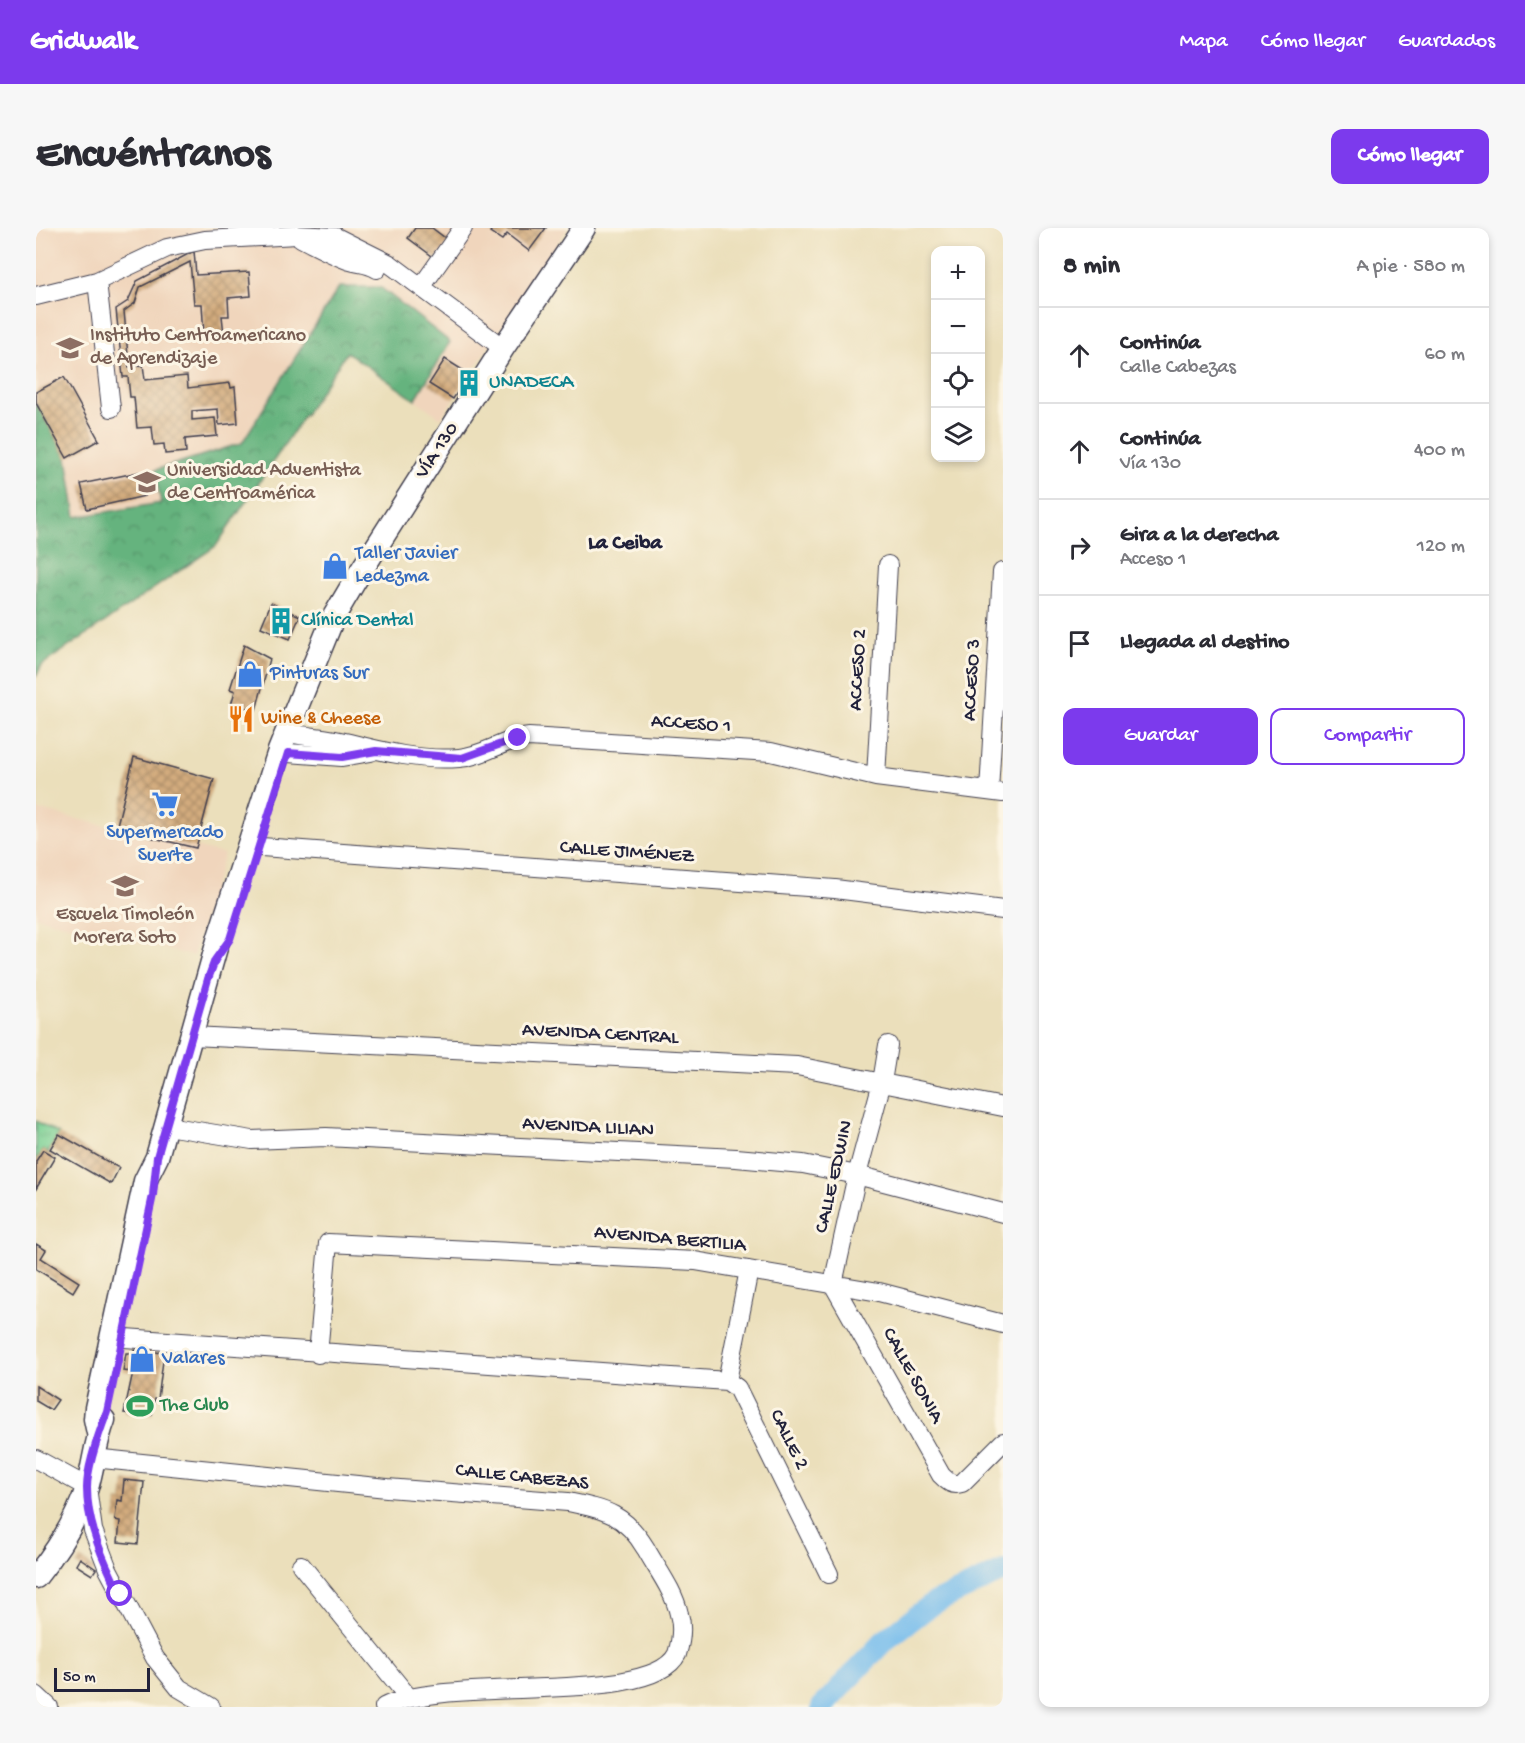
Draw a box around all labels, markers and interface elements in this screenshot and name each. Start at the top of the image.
text: Gridwalk [30,26,136,59]
text: Mapa [1179,30,1228,55]
text: Cómo llegar [1261,30,1365,55]
text: Guardados [1398,30,1495,55]
button: Cómo llegar [1331,129,1489,184]
text: Encuéntranos [36,132,270,181]
map controls [931,246,985,462]
button: + [931,246,985,300]
text: 8 min [1063,252,1120,283]
text: A pie · 580 m [1356,256,1465,279]
button: − [931,300,985,354]
place label: Instituto Centroamericano de Aprendizaje [90,325,306,371]
text: Continúa [1120,331,1201,357]
school or university icon: Instituto Centroamericano de Aprendizaje [55,333,85,363]
icon: ahead [1063,339,1096,372]
text: 60 m [1425,344,1465,367]
button: locate [931,354,985,408]
text: Calle Cabezas [1120,357,1236,380]
building icon: UNADECA [454,368,484,398]
place label: UNADECA [489,372,575,395]
button: layers [931,408,985,462]
street label: VÍA 130 [410,418,465,484]
text: Continúa [1120,427,1201,453]
icon: ahead [1063,435,1096,468]
text: 400 m [1414,440,1465,463]
text: Vía 130 [1120,453,1181,476]
place label: Universidad Adventista de Centroamérica [167,460,362,506]
school or university icon: Universidad Adventista de Centroamérica [132,467,162,497]
text: Gira a la derecha [1120,523,1278,549]
icon: right [1063,531,1096,564]
district label: La Ceiba [588,532,663,557]
text: 120 m [1417,536,1465,559]
place label: Taller Javier Ledezma [354,543,459,589]
text: Acceso 1 [1120,549,1186,572]
shop icon: Taller Javier Ledezma [320,551,350,581]
building icon: Clínica Dental [266,606,296,636]
place label: Clínica Dental [301,610,414,633]
icon: arrive [1063,627,1096,660]
street label: ACCESO 2 [845,628,873,711]
text: Llegada al destino [1120,630,1290,656]
street label: ACCESO 3 [959,638,987,722]
shop icon: Pinturas Sur [235,659,265,689]
place label: Pinturas Sur [269,663,370,686]
restaurant icon: Wine & Cheese [226,704,256,734]
place label: Wine & Cheese [261,708,381,731]
button: Guardar [1063,708,1258,765]
button: Compartir [1270,708,1465,765]
street label: ACCESO 1 [650,711,732,739]
route end [504,724,530,750]
supermarket icon: Supermercado Suerte [150,789,180,819]
place label: Supermercado Suerte [106,822,224,868]
street label: CALLE JIMÉNEZ [559,836,696,869]
school or university icon: Escuela Timoleón Morera Soto [110,871,140,901]
place label: Escuela Timoleón Morera Soto [56,904,194,950]
street label: AVENIDA CENTRAL [521,1019,679,1051]
street label: AVENIDA LILIAN [522,1113,654,1143]
street label: CALLE EDWIN [811,1118,859,1236]
street label: AVENIDA BERTILIA [593,1222,748,1258]
street label: CALLE SONIA [876,1324,948,1429]
shop icon: Valares [127,1344,157,1374]
place label: Valares [161,1348,225,1371]
sports icon: The Club [125,1391,155,1421]
place label: The Club [159,1395,229,1418]
street label: CALLE 2 [764,1406,813,1474]
street label: CALLE CABEZAS [454,1460,590,1497]
route start [106,1580,132,1606]
scale bar [54,1665,150,1692]
text: 50 m [63,1669,96,1688]

